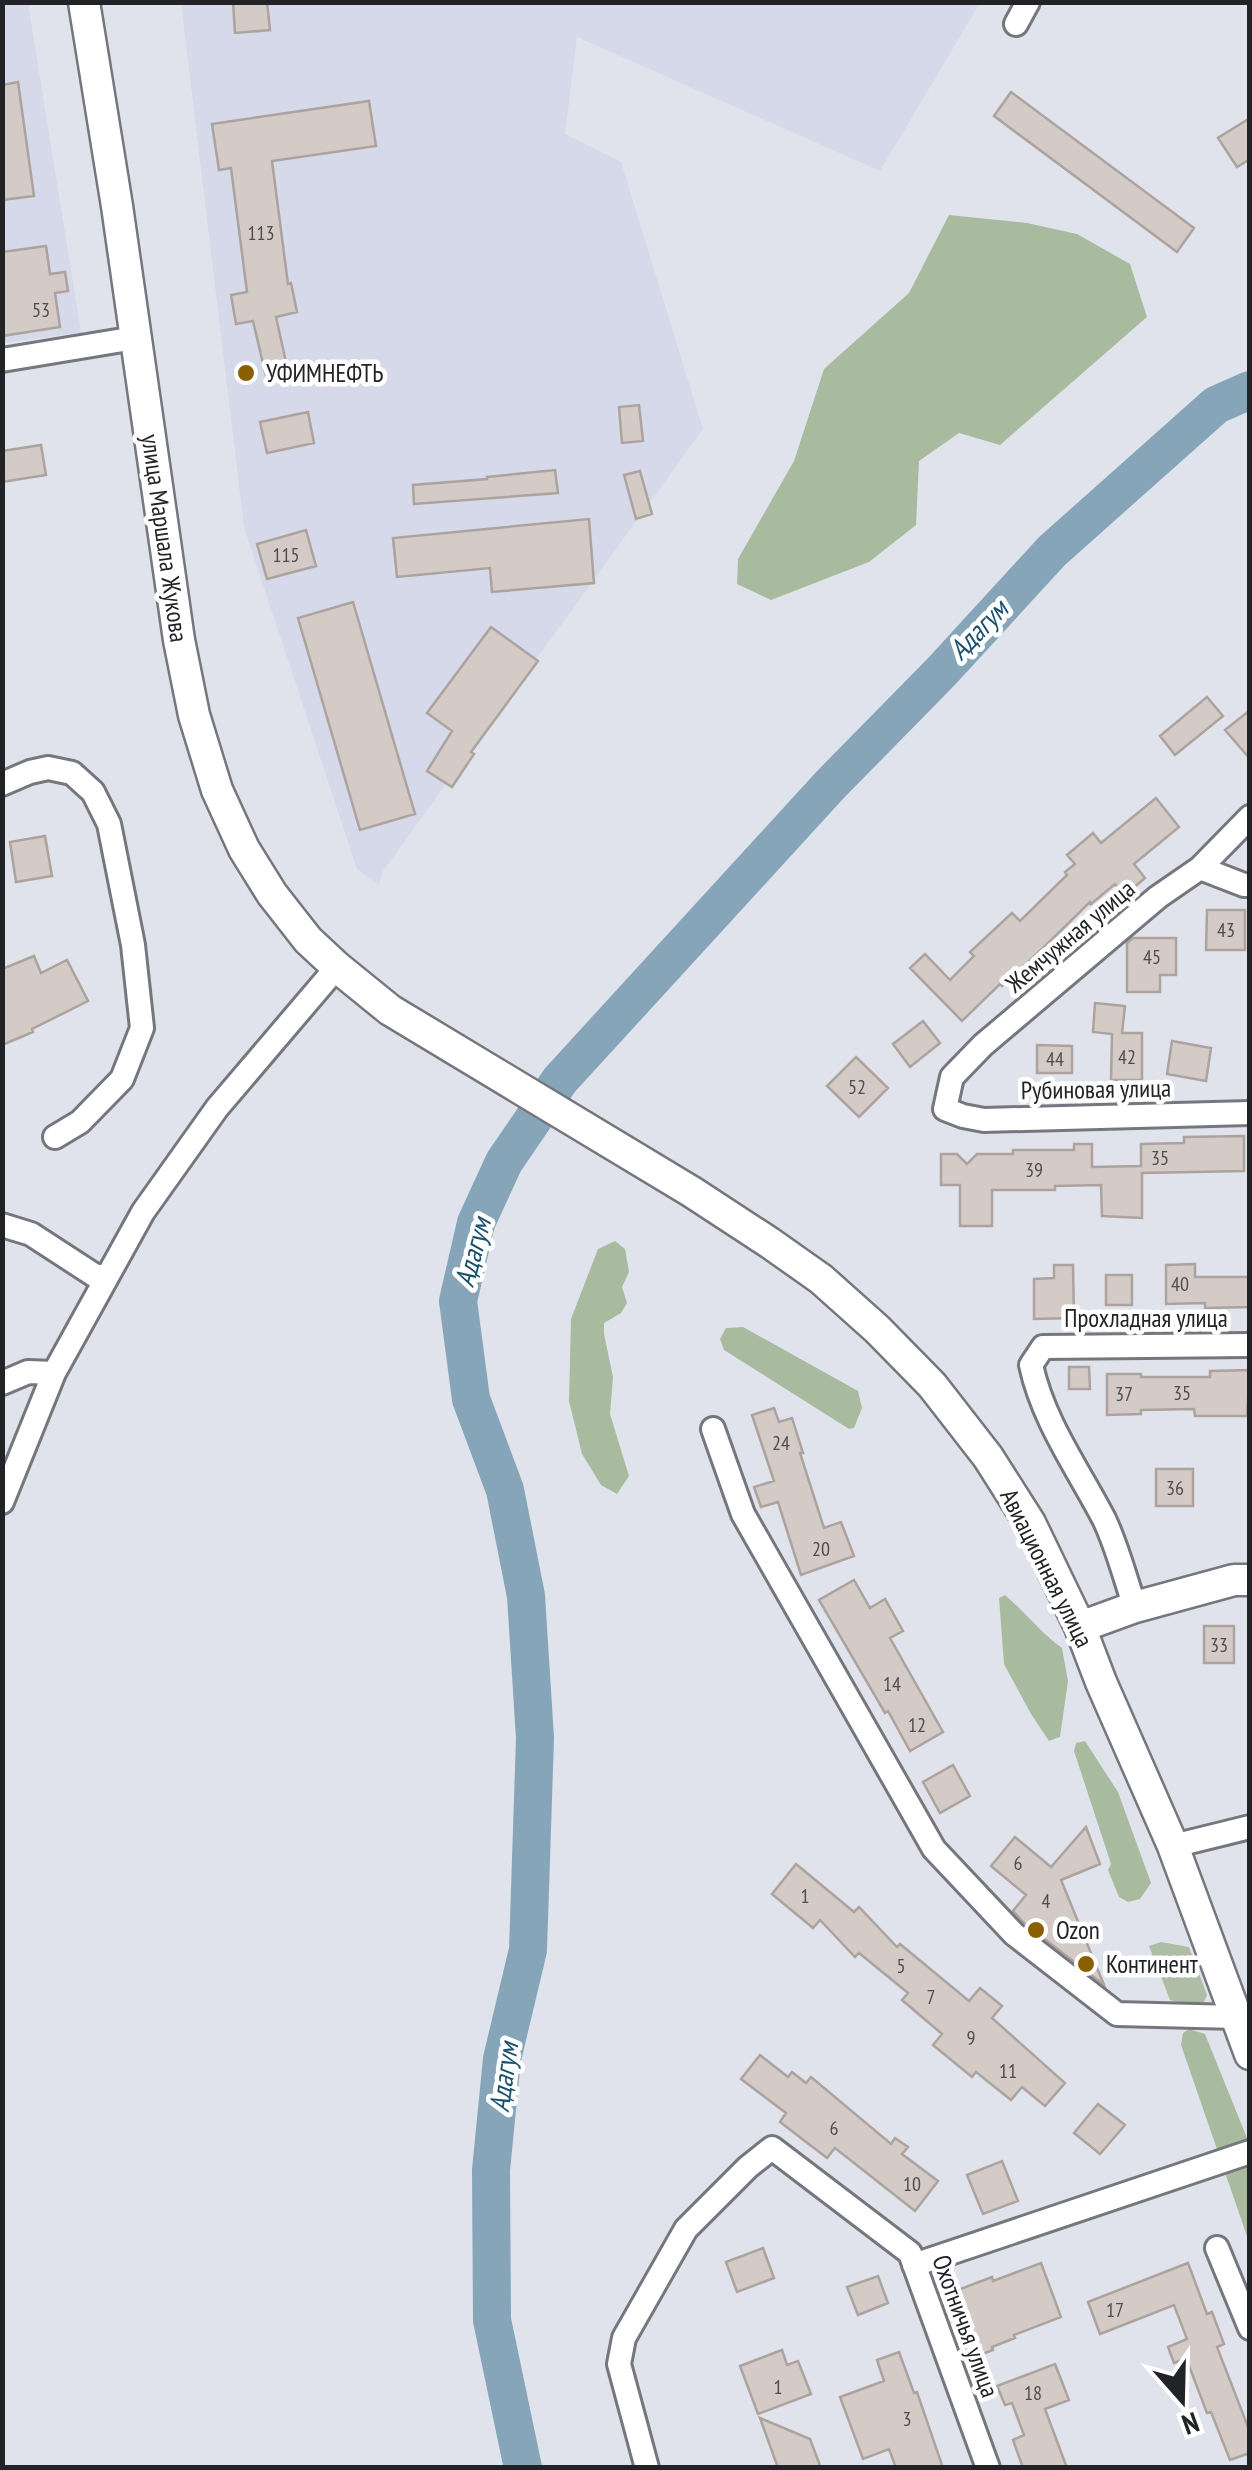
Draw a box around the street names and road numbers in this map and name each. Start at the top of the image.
street label: улица Маршала Жукова [135,432,195,644]
street label: Жемчужная улица [998,873,1141,1000]
street label: Рубиновая улица [1021,1072,1171,1106]
street label: Прохладная улица [1064,1302,1228,1334]
street label: Авиационная улица [993,1483,1101,1653]
street label: Охотничья улица [926,2251,1006,2401]

